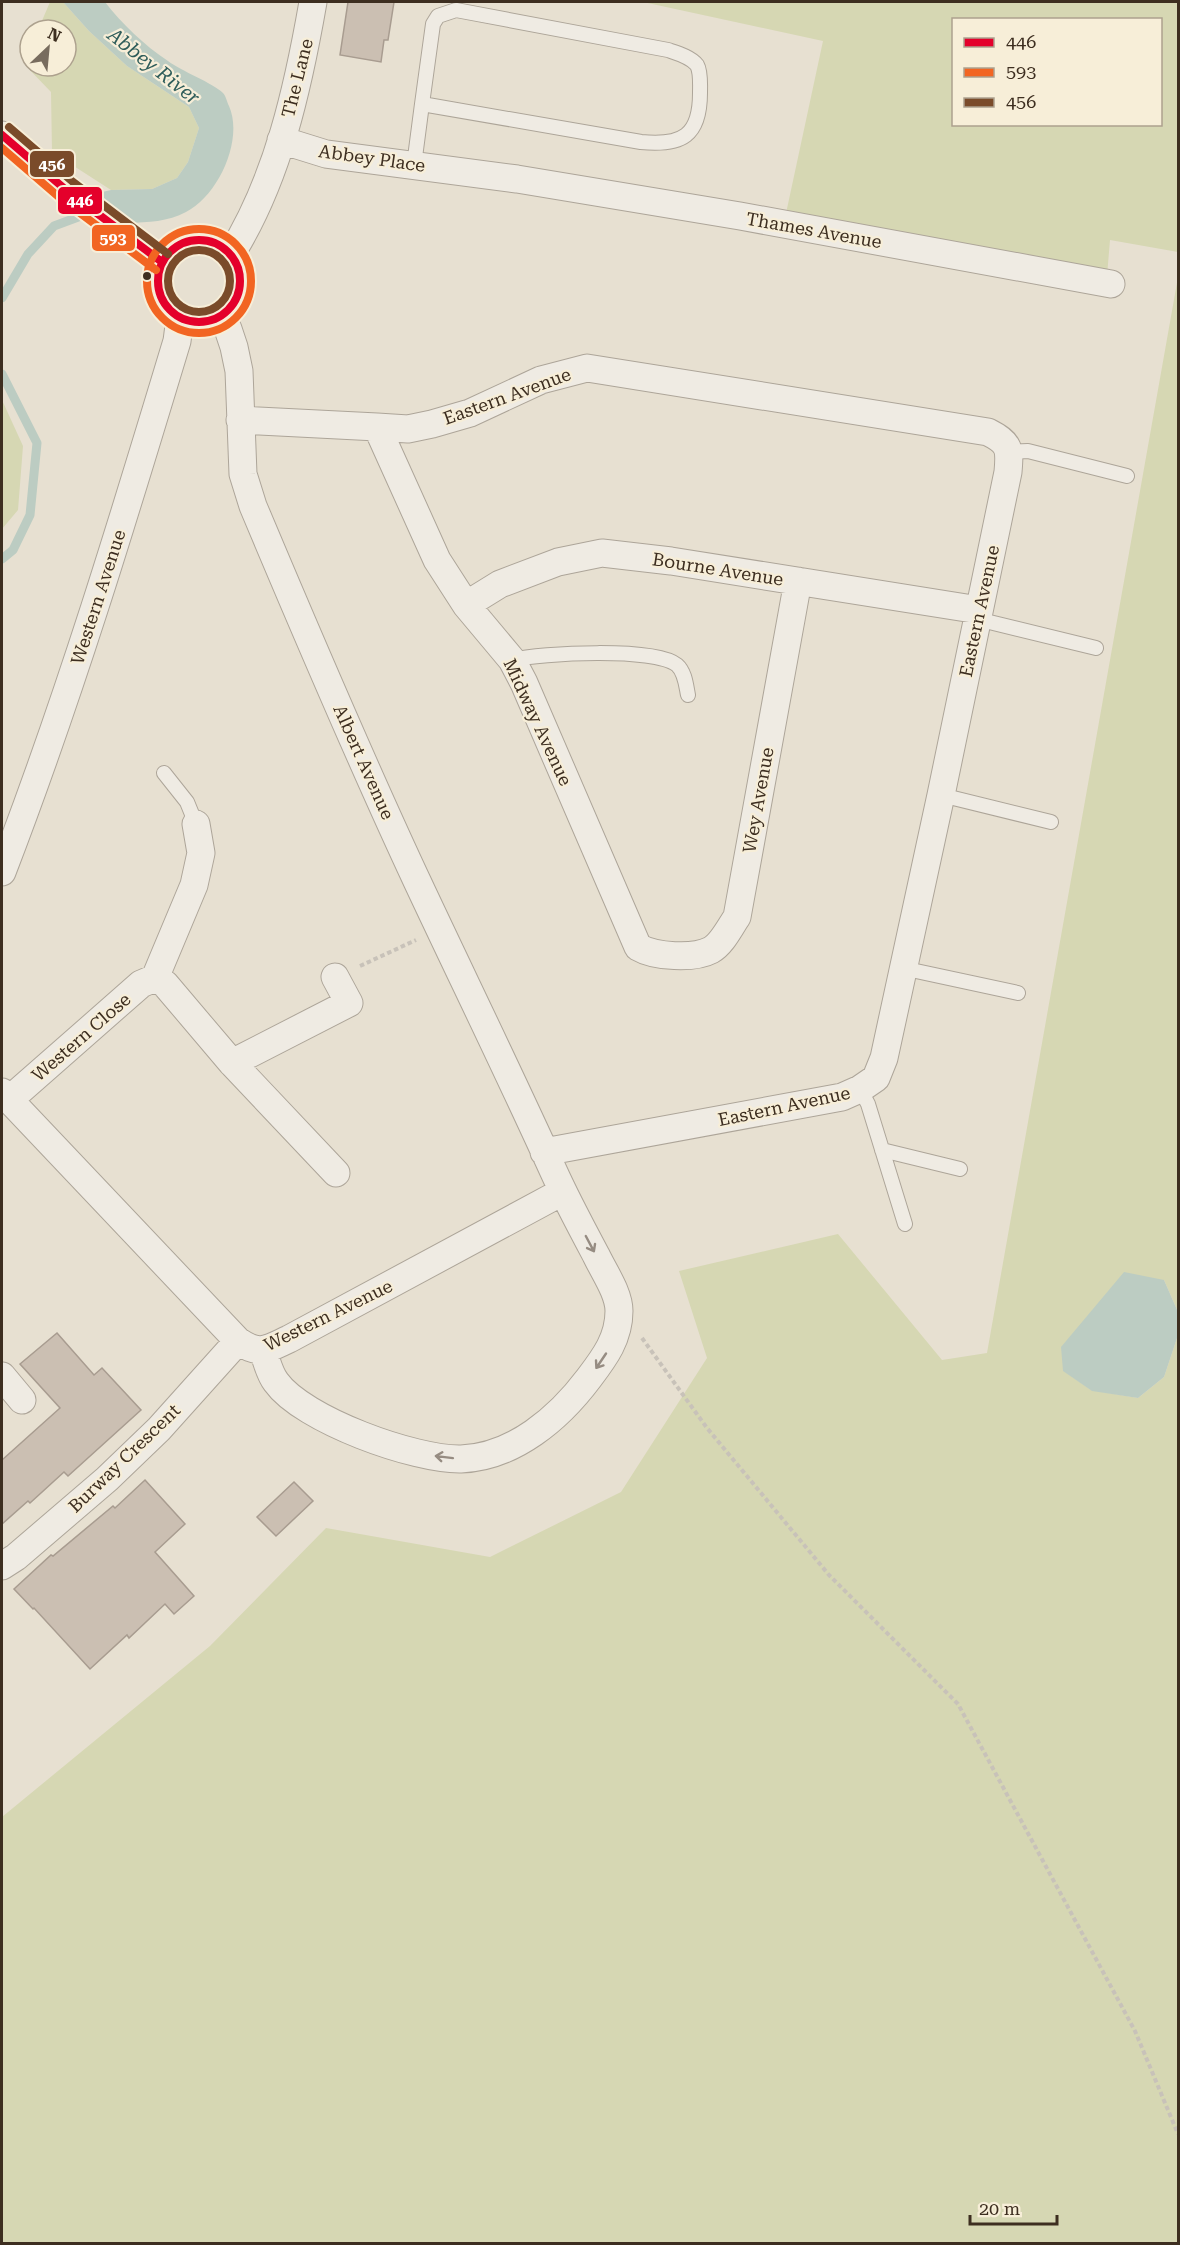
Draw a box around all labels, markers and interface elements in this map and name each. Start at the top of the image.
north arrow [18,18,78,78]
legend [952,18,1162,126]
water label: Abbey River [102,22,205,110]
text: N [45,24,64,46]
text: 446 [1006,31,1036,52]
street label: The Lane [277,36,317,120]
text: 593 [1006,61,1036,82]
text: 456 [1006,91,1036,112]
street label: Abbey Place [317,140,427,176]
line badge: 456 [29,150,75,178]
text: 456 [39,155,65,174]
line badge: 446 [57,186,103,215]
text: 446 [67,191,93,210]
street label: Thames Avenue [745,208,884,252]
line badge: 593 [91,224,136,252]
text: 593 [100,229,126,248]
unlabelled marker [141,270,153,282]
street label: Eastern Avenue [440,363,574,429]
street label: Western Avenue [66,527,130,667]
street label: Eastern Avenue [955,543,1003,679]
street label: Bourne Avenue [651,548,785,590]
street label: Midway Avenue [499,655,577,789]
street label: Albert Avenue [329,701,399,823]
street label: Wey Avenue [738,745,778,854]
street label: Western Close [27,988,135,1086]
street label: Eastern Avenue [716,1082,852,1130]
one-way arrow [584,1235,596,1252]
street label: Western Avenue [260,1275,396,1355]
one-way arrow [595,1352,607,1369]
street label: Burway Crescent [64,1399,184,1517]
one-way arrow [434,1451,454,1462]
scale bar [970,2188,1057,2226]
text: 20 m [979,2198,1020,2219]

